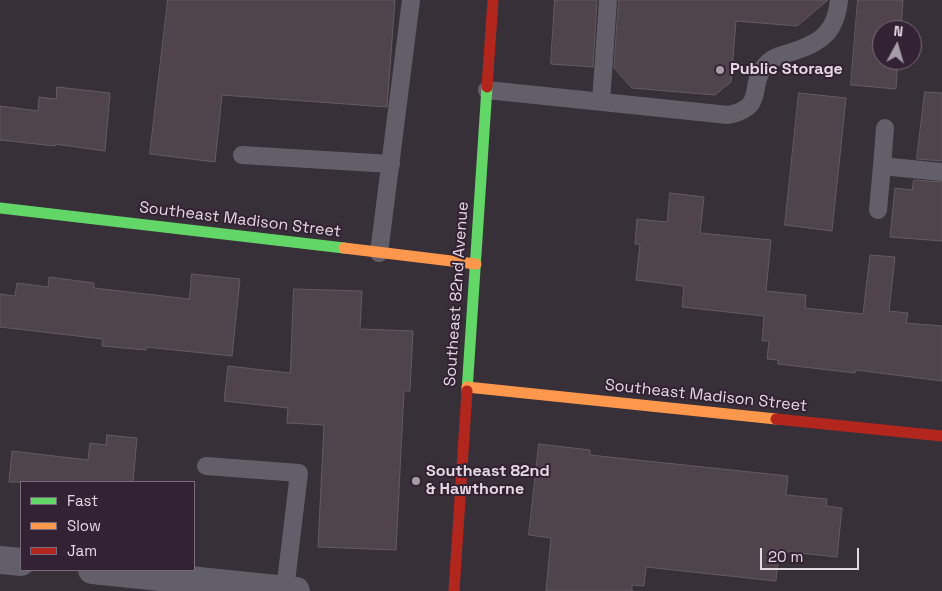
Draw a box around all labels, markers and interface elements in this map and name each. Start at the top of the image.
north arrow [872,20,922,70]
text: N [893,22,904,41]
place label: Public Storage [730,60,843,80]
marker: Public Storage [714,64,726,76]
street label: Southeast Madison Street [138,198,342,242]
street label: Southeast 82nd Avenue [441,201,473,387]
street label: Southeast Madison Street [604,376,808,416]
place label: Southeast 82nd & Hawthorne [426,462,550,500]
marker: Southeast 82nd & Hawthorne [410,475,422,487]
legend [20,481,195,571]
text: Fast [67,491,98,510]
text: Slow [67,516,101,535]
scale bar [762,538,861,570]
text: Jam [67,541,97,560]
text: 20 m [768,547,803,566]

